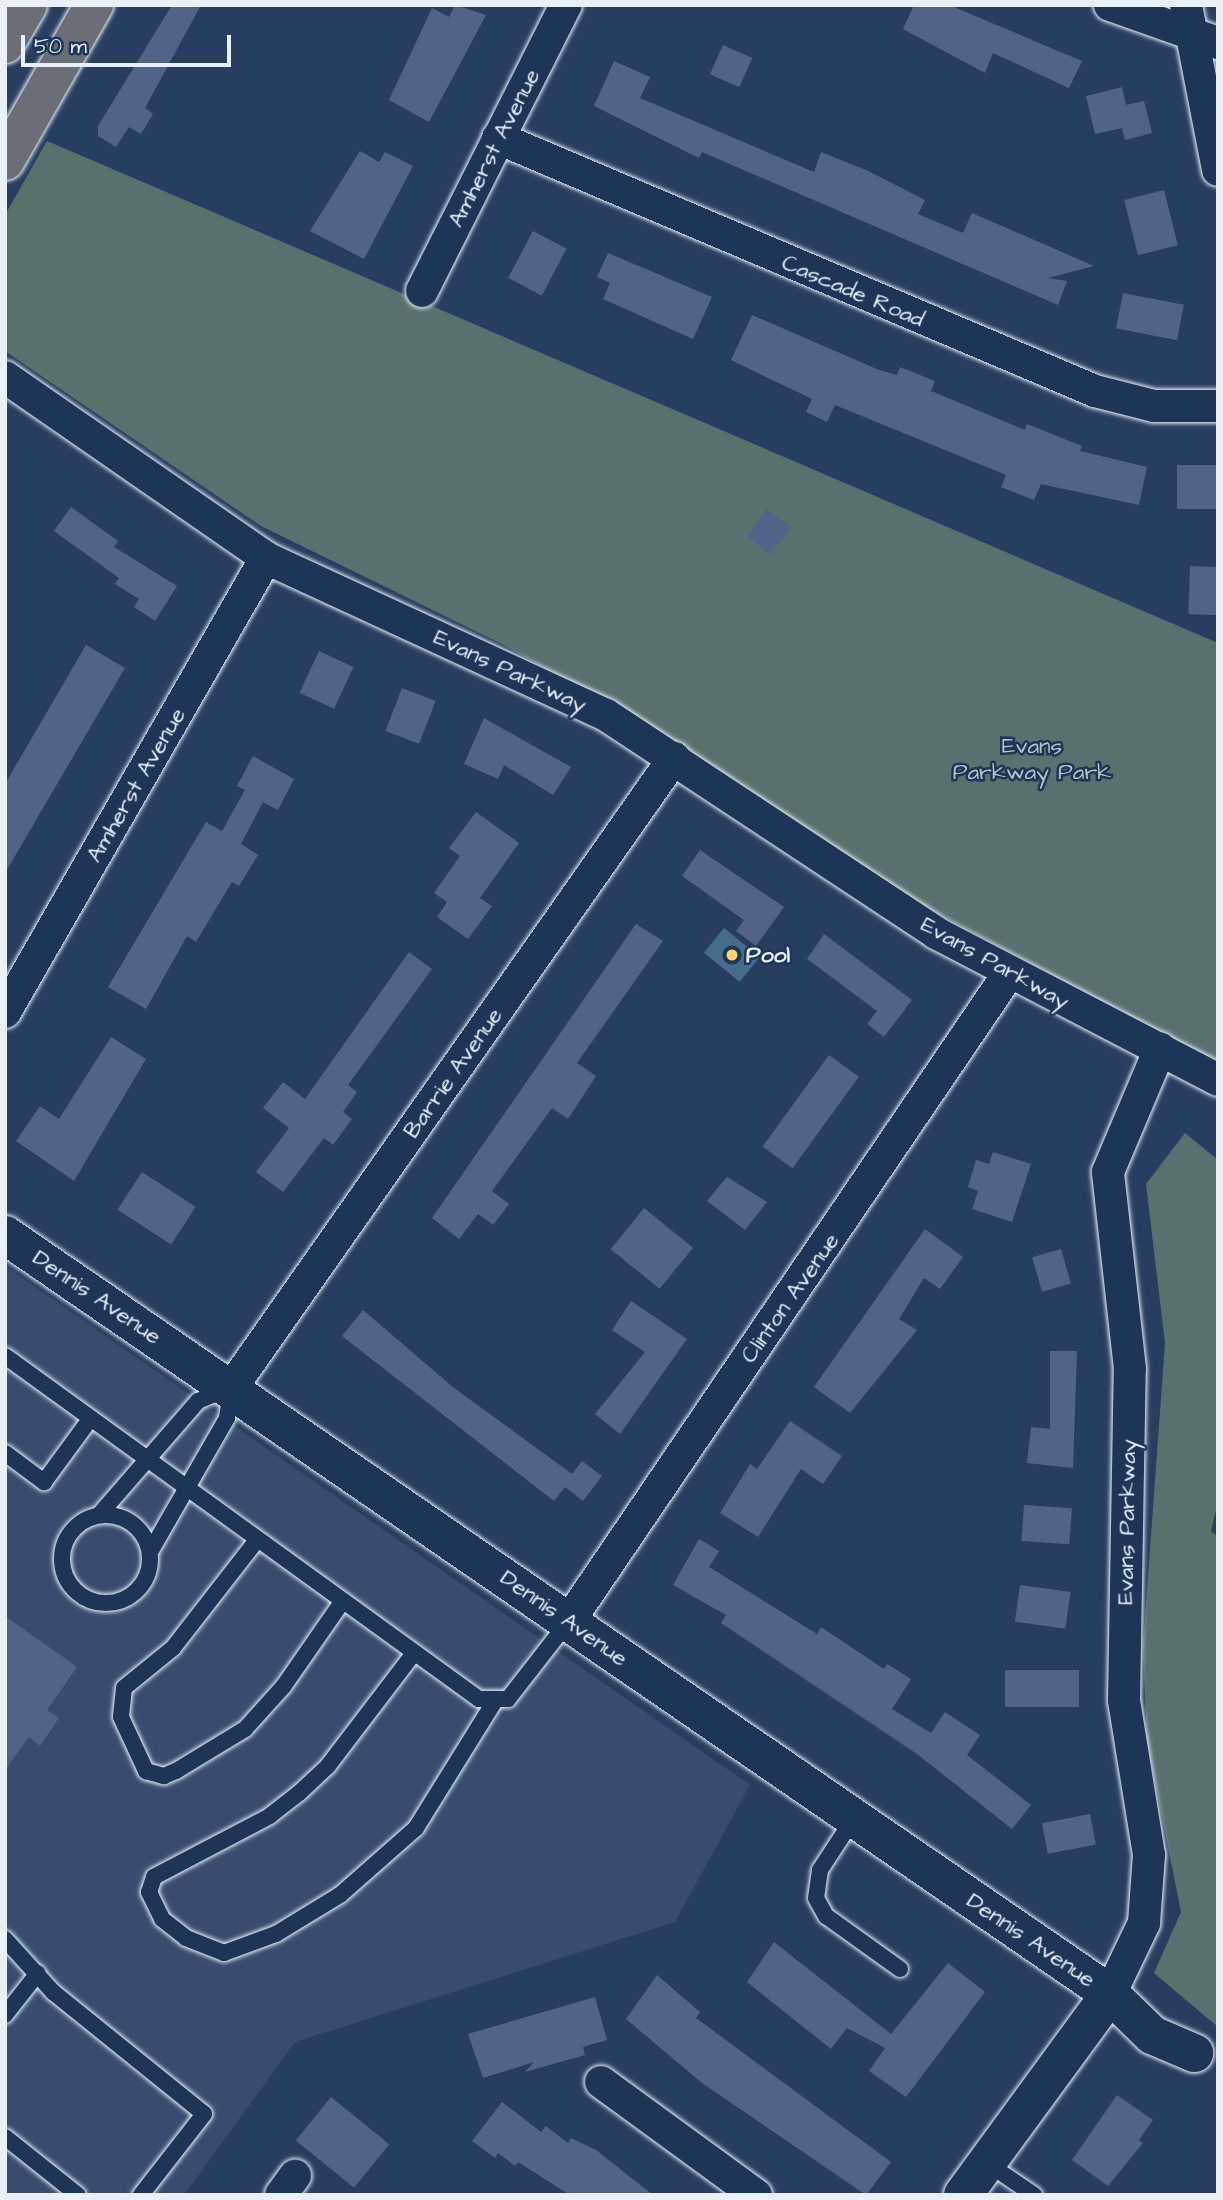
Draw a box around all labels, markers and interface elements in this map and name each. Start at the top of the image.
scale bar [24,21,234,65]
text: 50 m [34,32,87,61]
street label: Amherst Avenue [442,64,546,232]
street label: Cascade Road [778,249,928,333]
street label: Evans Parkway [429,623,591,719]
street label: Amherst Avenue [81,703,191,867]
park label: Evans Parkway Park [953,732,1111,786]
street label: Evans Parkway [916,911,1074,1015]
place label: Pool [746,941,790,969]
marker: Pool [724,947,740,963]
street label: Barrie Avenue [398,1002,508,1144]
street label: Clinton Avenue [735,1228,845,1368]
street label: Dennis Avenue [27,1244,167,1350]
street label: Evans Parkway [1112,1439,1142,1605]
street label: Dennis Avenue [495,1564,633,1672]
street label: Dennis Avenue [961,1887,1101,1993]

